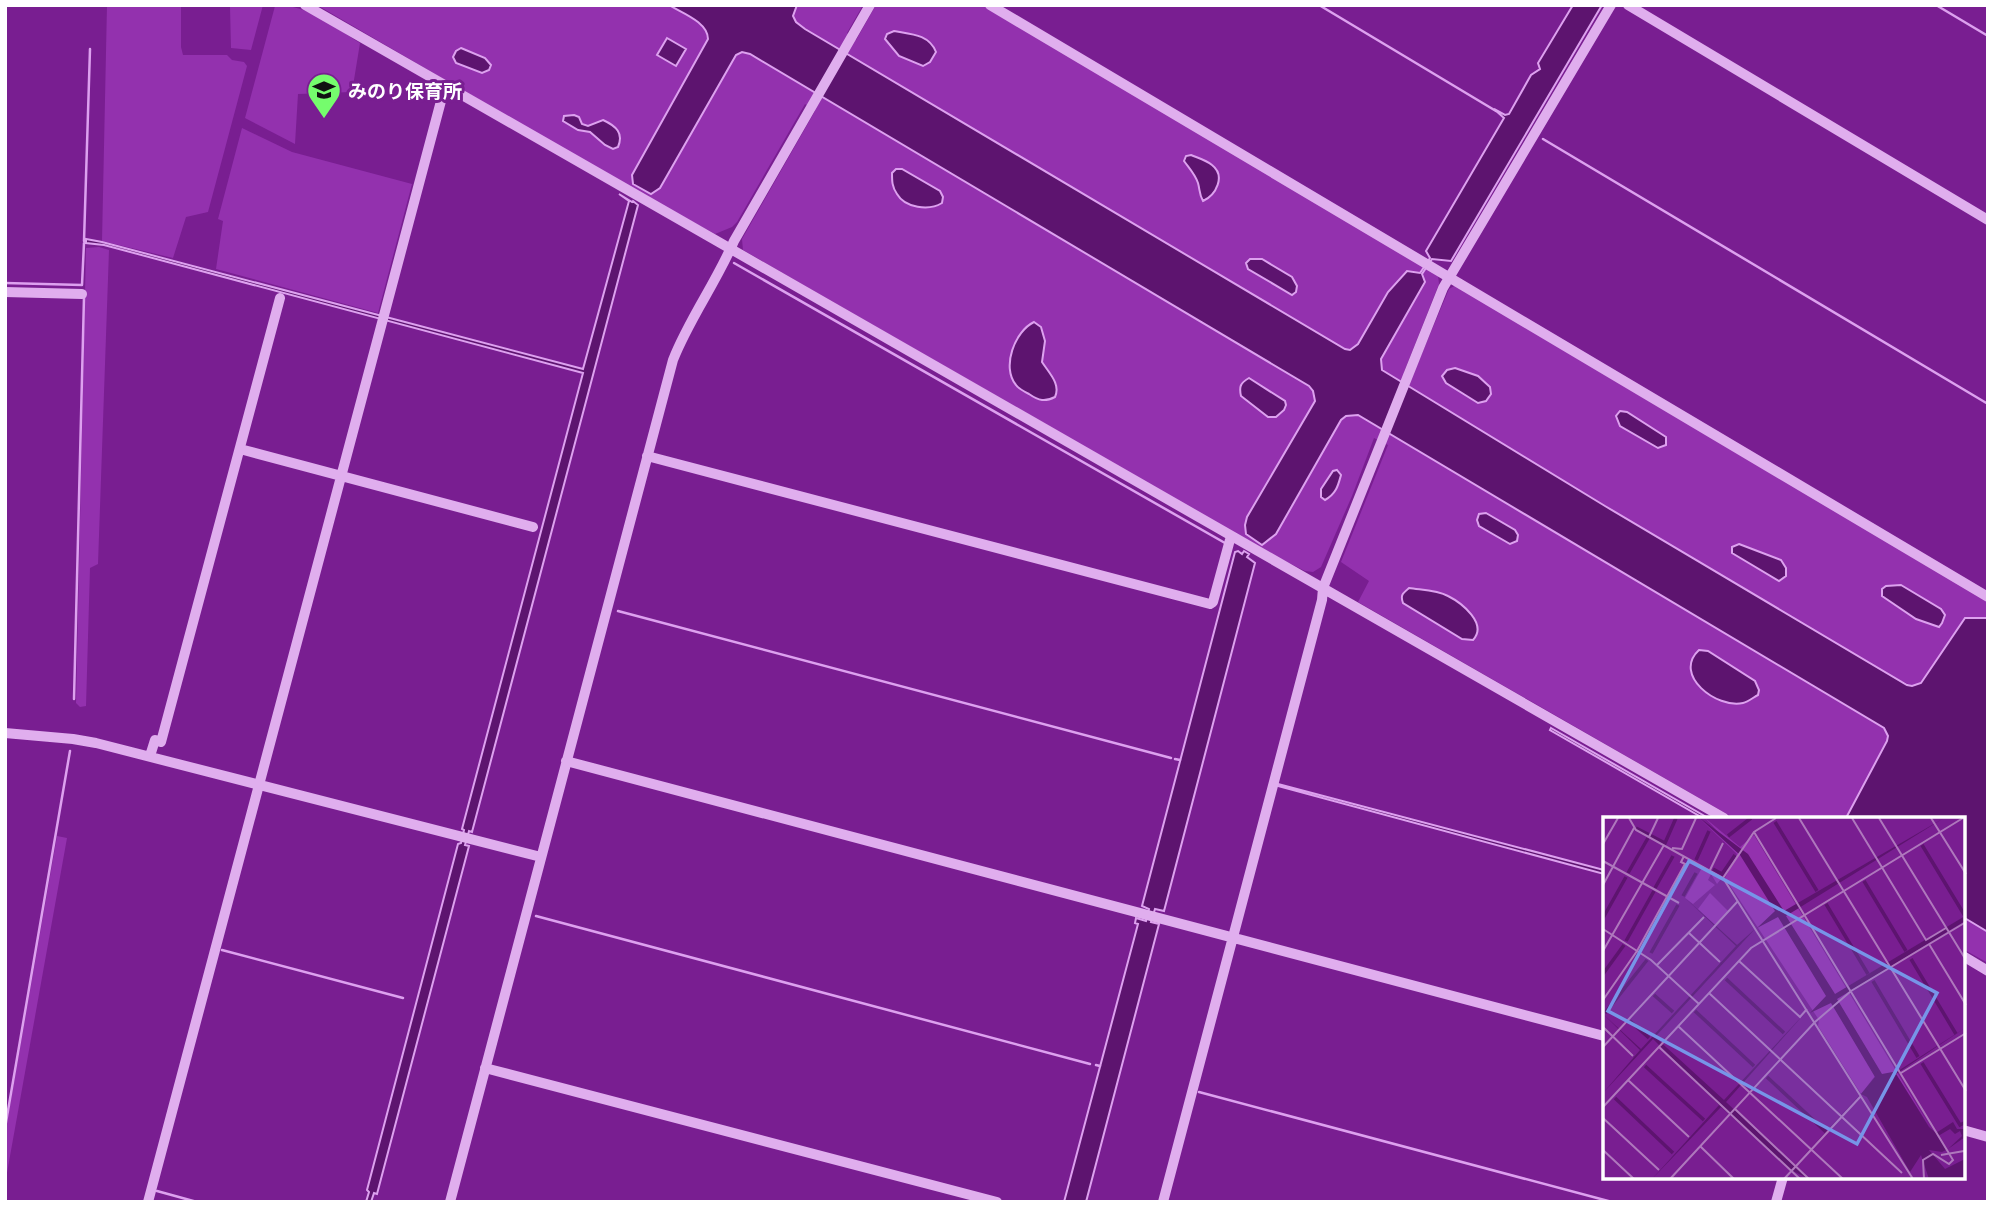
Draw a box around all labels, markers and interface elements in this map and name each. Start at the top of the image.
school or university icon: みのり保育所 [305,71,343,120]
place label: みのり保育所 [348,79,462,102]
inset map [1603,817,1965,1179]

